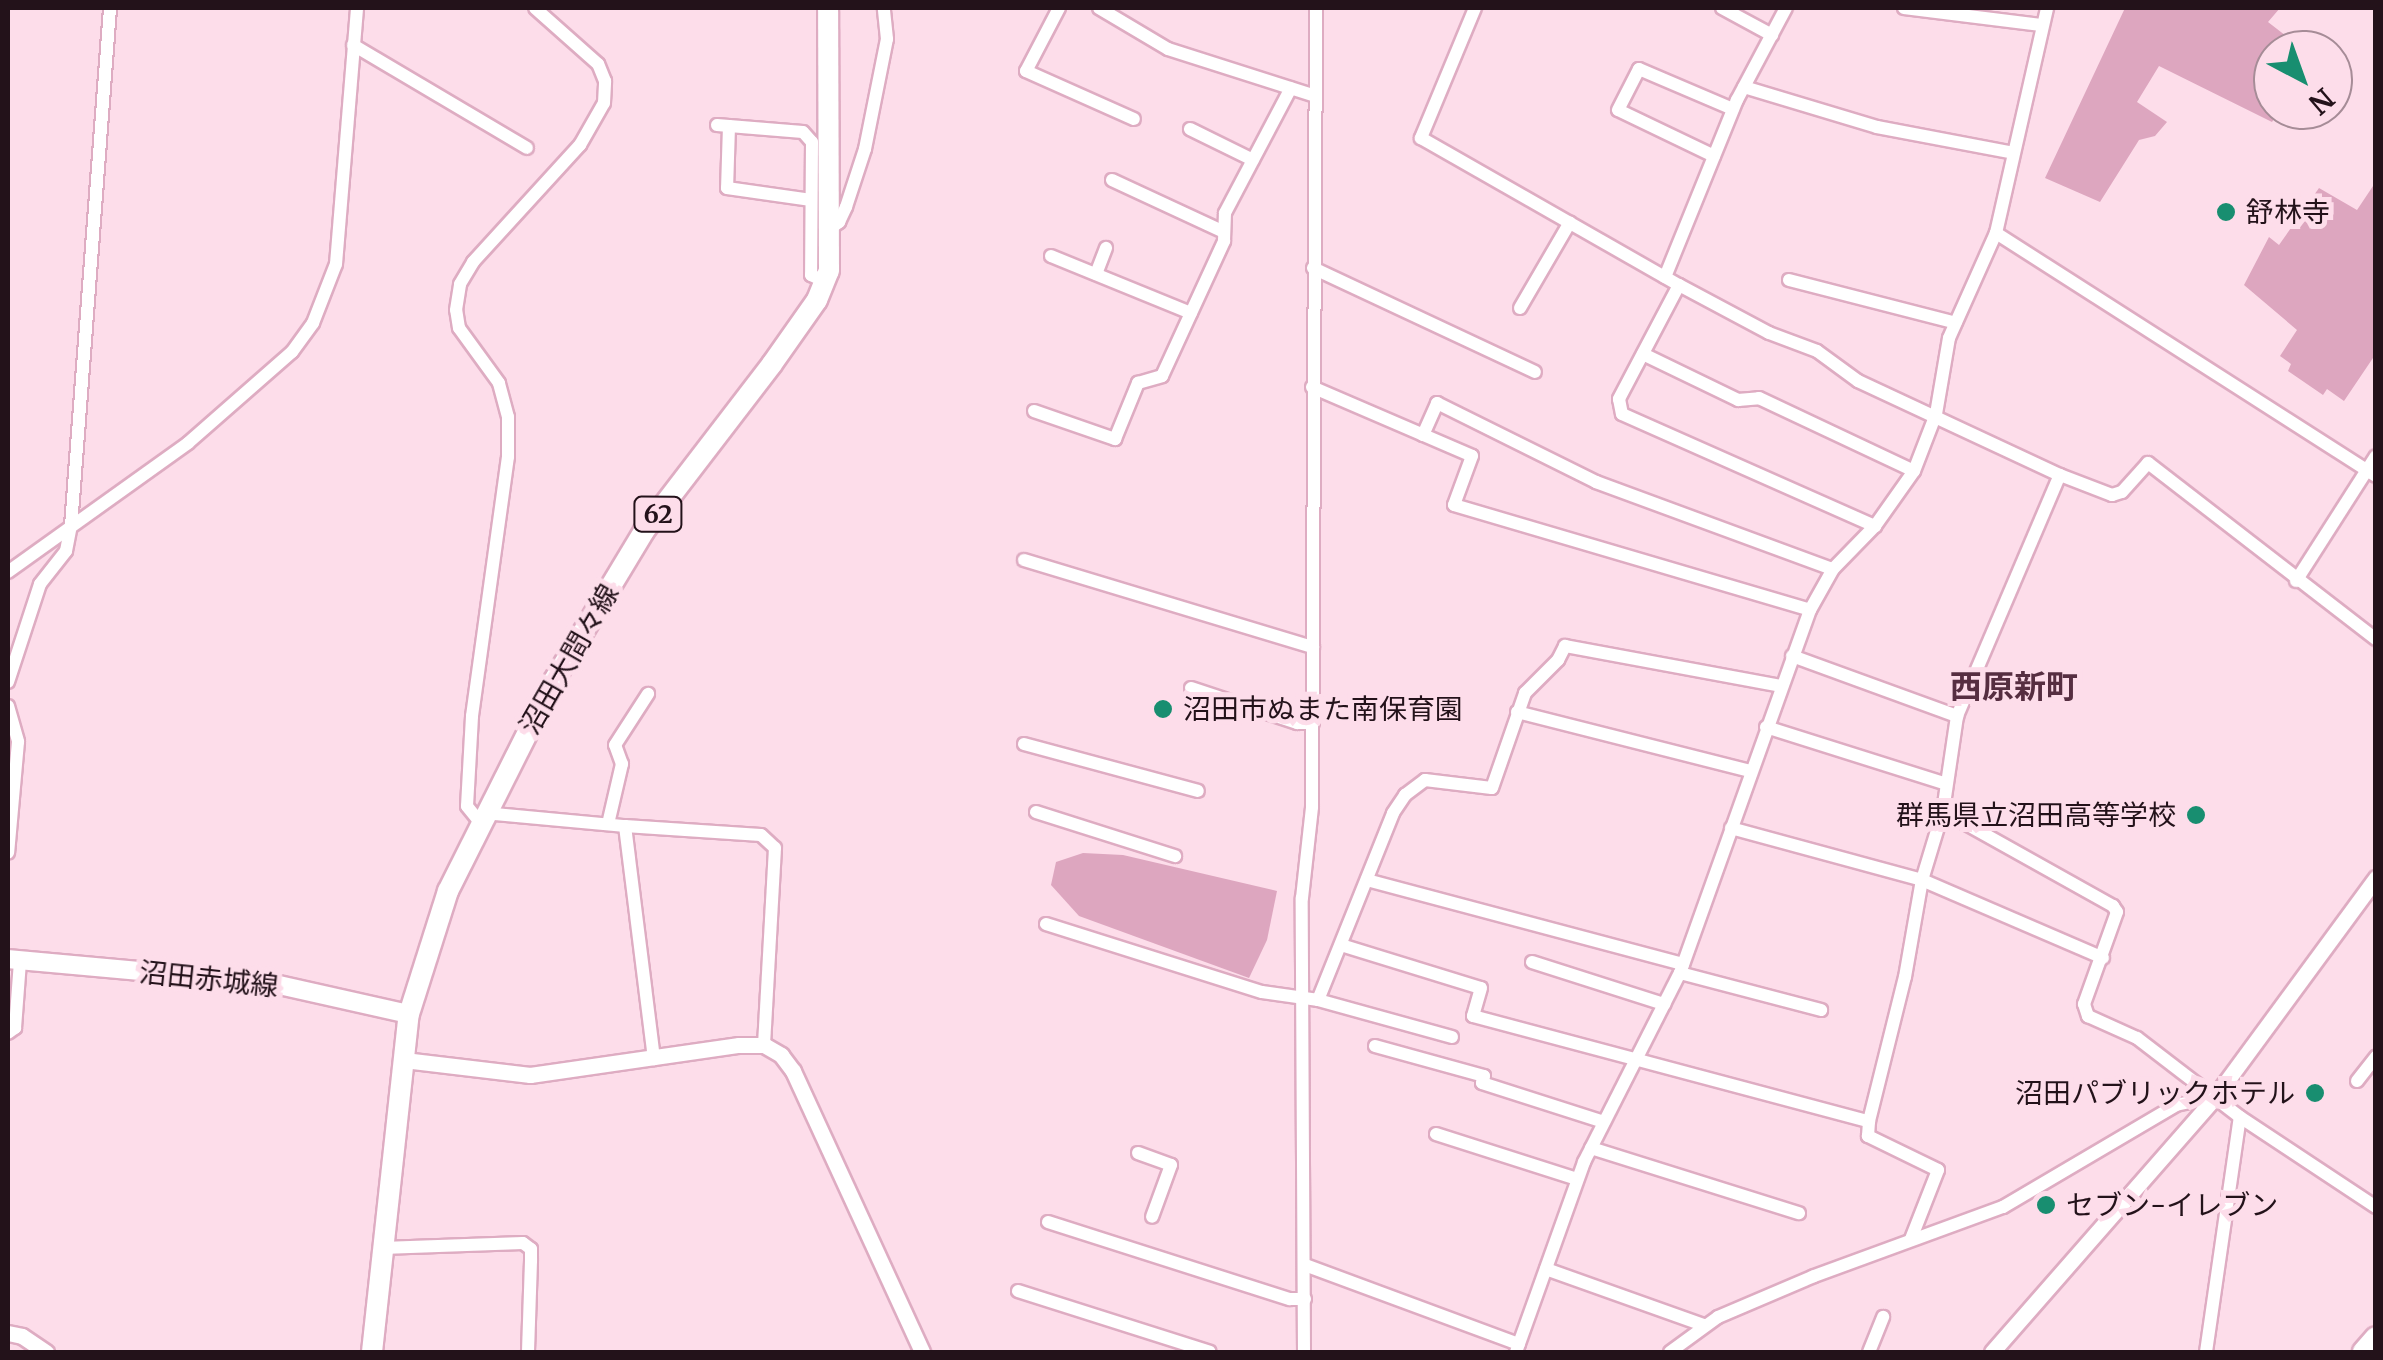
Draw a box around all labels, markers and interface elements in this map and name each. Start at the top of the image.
north arrow [2253,30,2353,130]
text: N [2301,80,2342,122]
place label: 舒林寺 [2246,195,2330,229]
marker: 舒林寺 [2215,201,2237,223]
road number: 62 [633,494,683,534]
street label: 沼田大間々線 [512,578,626,740]
district label: 西原新町 [1950,668,2078,706]
place label: 沼田市ぬまた南保育園 [1183,692,1463,726]
marker: 沼田市ぬまた南保育園 [1152,698,1174,720]
place label: 群馬県立沼田高等学校 [1896,798,2176,832]
marker: 群馬県立沼田高等学校 [2185,804,2207,826]
street label: 沼田赤城線 [138,955,280,1003]
place label: 沼田パブリックホテル [2015,1076,2295,1110]
marker: 沼田パブリックホテル [2304,1082,2326,1104]
place label: セブン-イレブン [2066,1188,2278,1222]
marker: セブン-イレブン [2035,1194,2057,1216]

